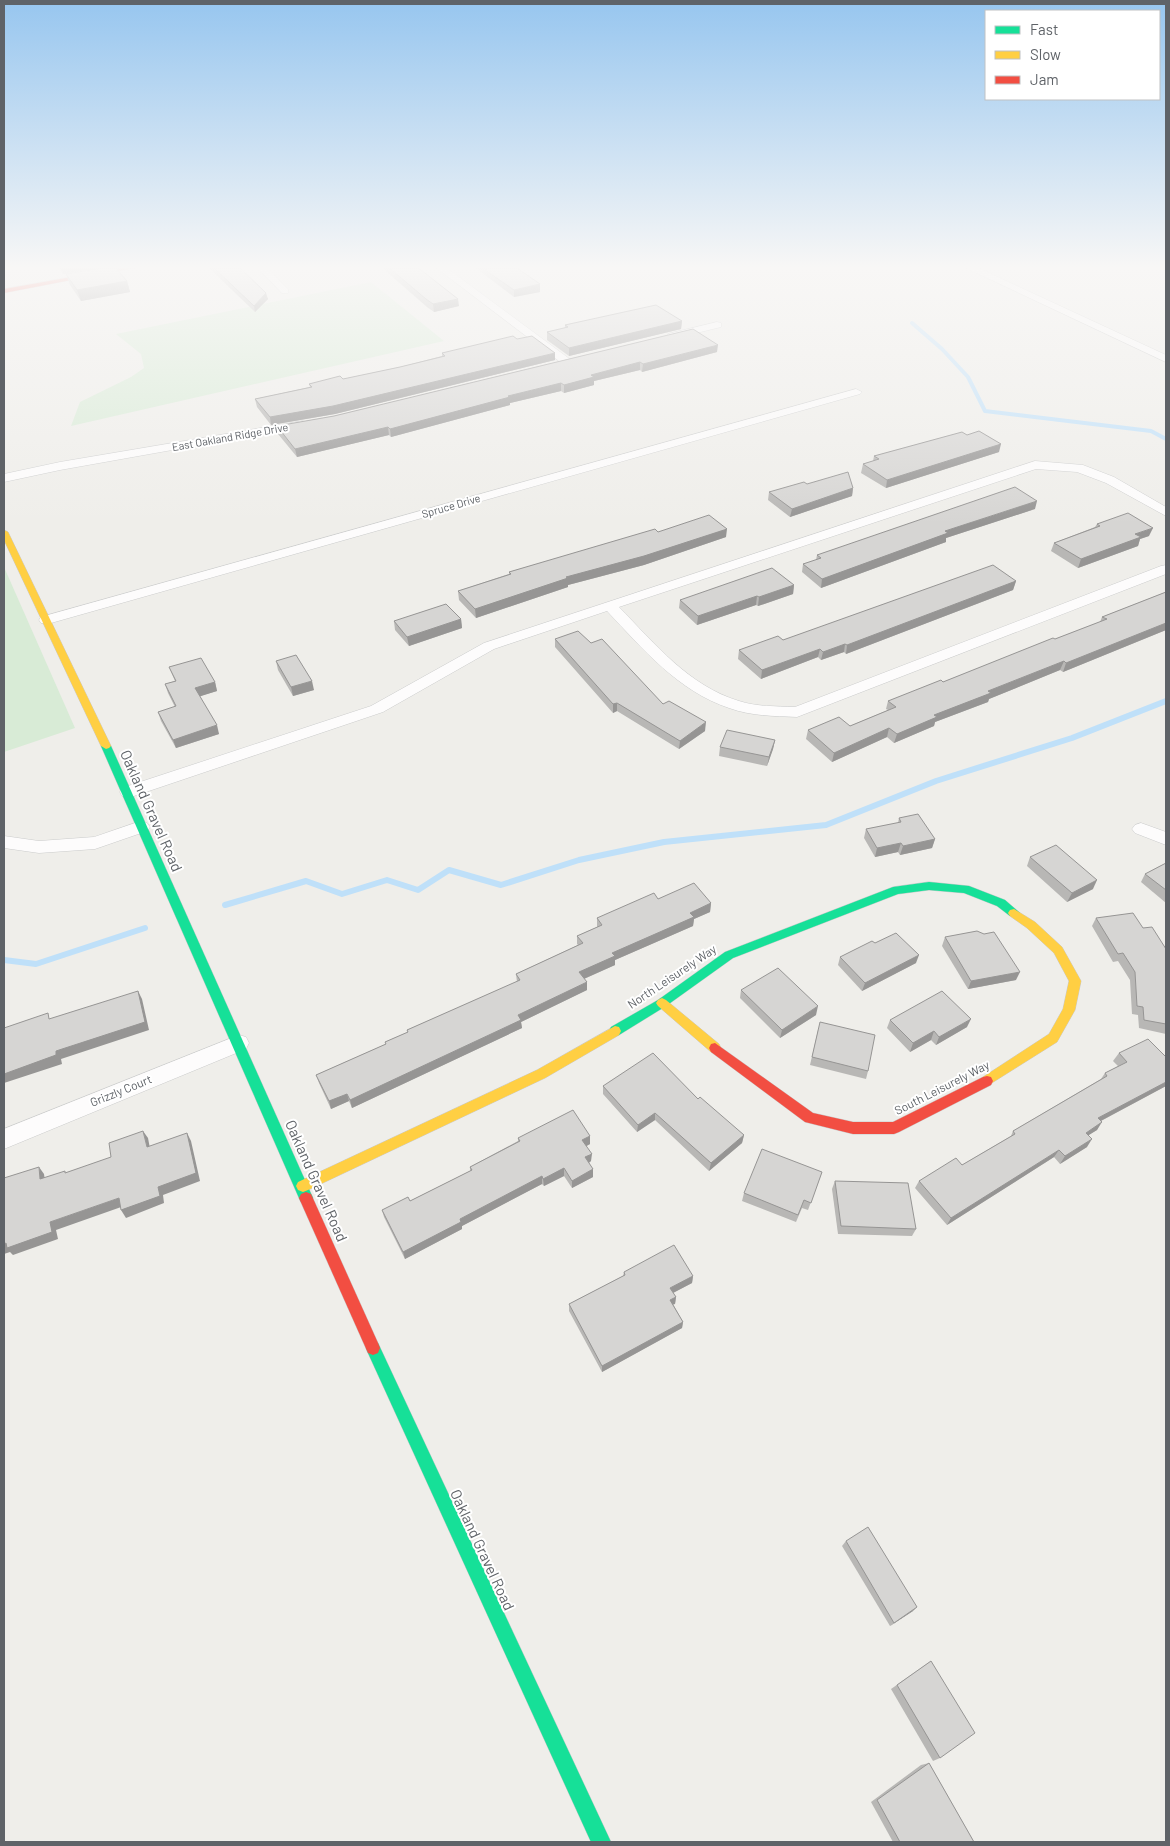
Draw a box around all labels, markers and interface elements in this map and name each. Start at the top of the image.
legend [985,10,1160,100]
text: Fast [1030,20,1058,38]
text: Slow [1030,45,1061,63]
text: Jam [1030,70,1059,88]
street label: East Oakland Ridge Drive [171,420,289,453]
street label: Spruce Drive [420,491,482,520]
street label: Oakland Gravel Road [117,747,187,874]
street label: North Leisurely Way [624,941,719,1011]
street label: South Leisurely Way [892,1057,992,1117]
street label: Grizzly Court [88,1071,154,1109]
street label: Oakland Gravel Road [282,1117,352,1244]
street label: Oakland Gravel Road [447,1486,519,1613]

